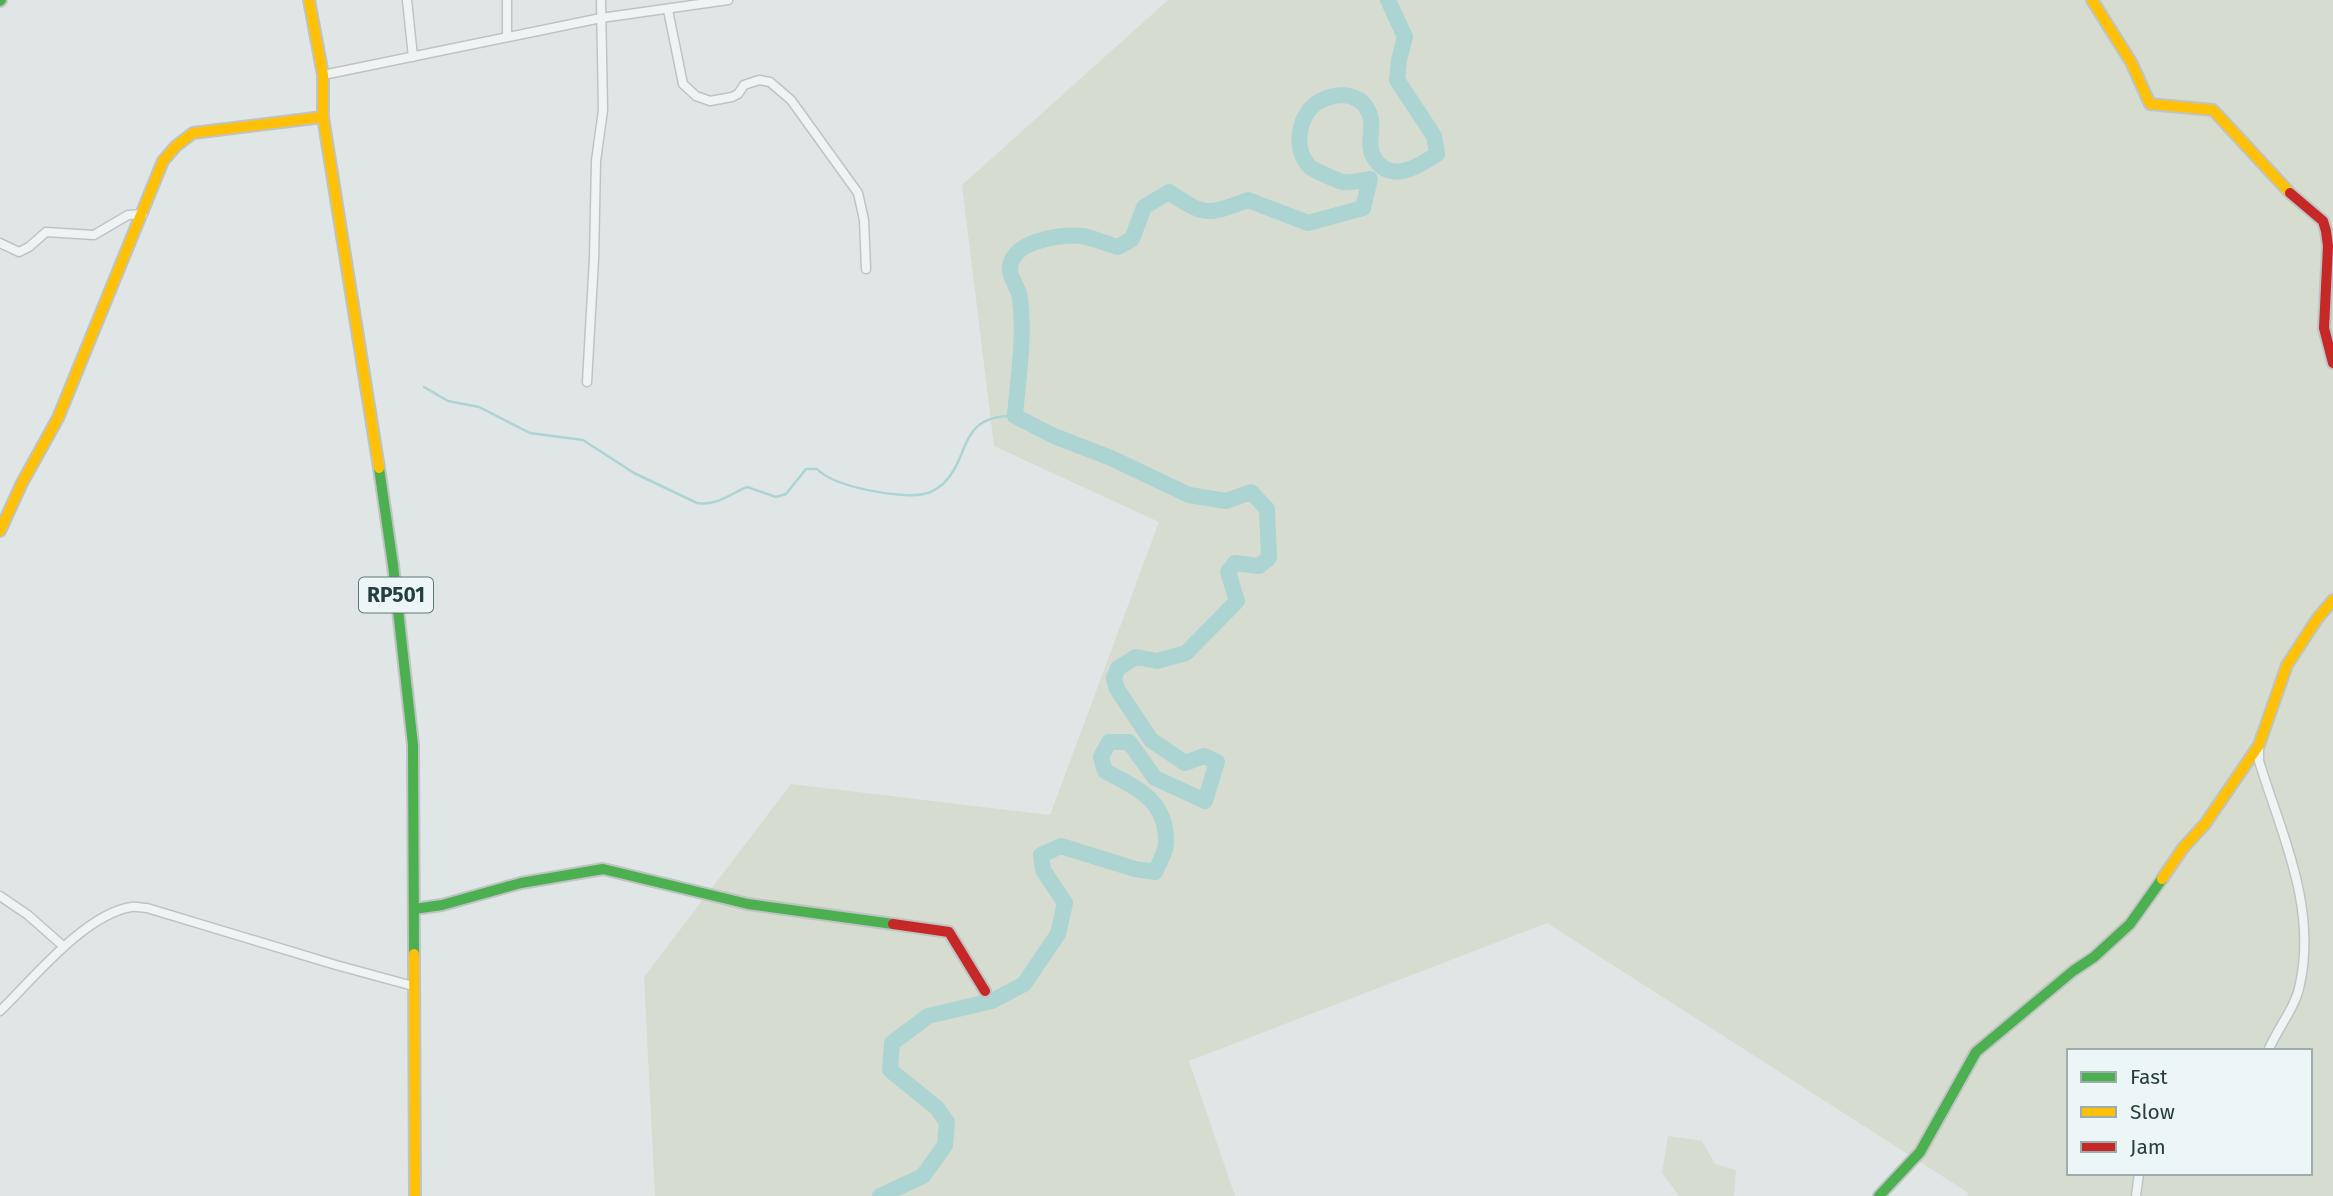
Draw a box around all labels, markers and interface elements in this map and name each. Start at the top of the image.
road number: RP501 [359,578,433,612]
legend [2067,1049,2312,1175]
text: Fast [2130,1064,2168,1090]
text: Slow [2130,1099,2175,1125]
text: Jam [2130,1134,2166,1160]

